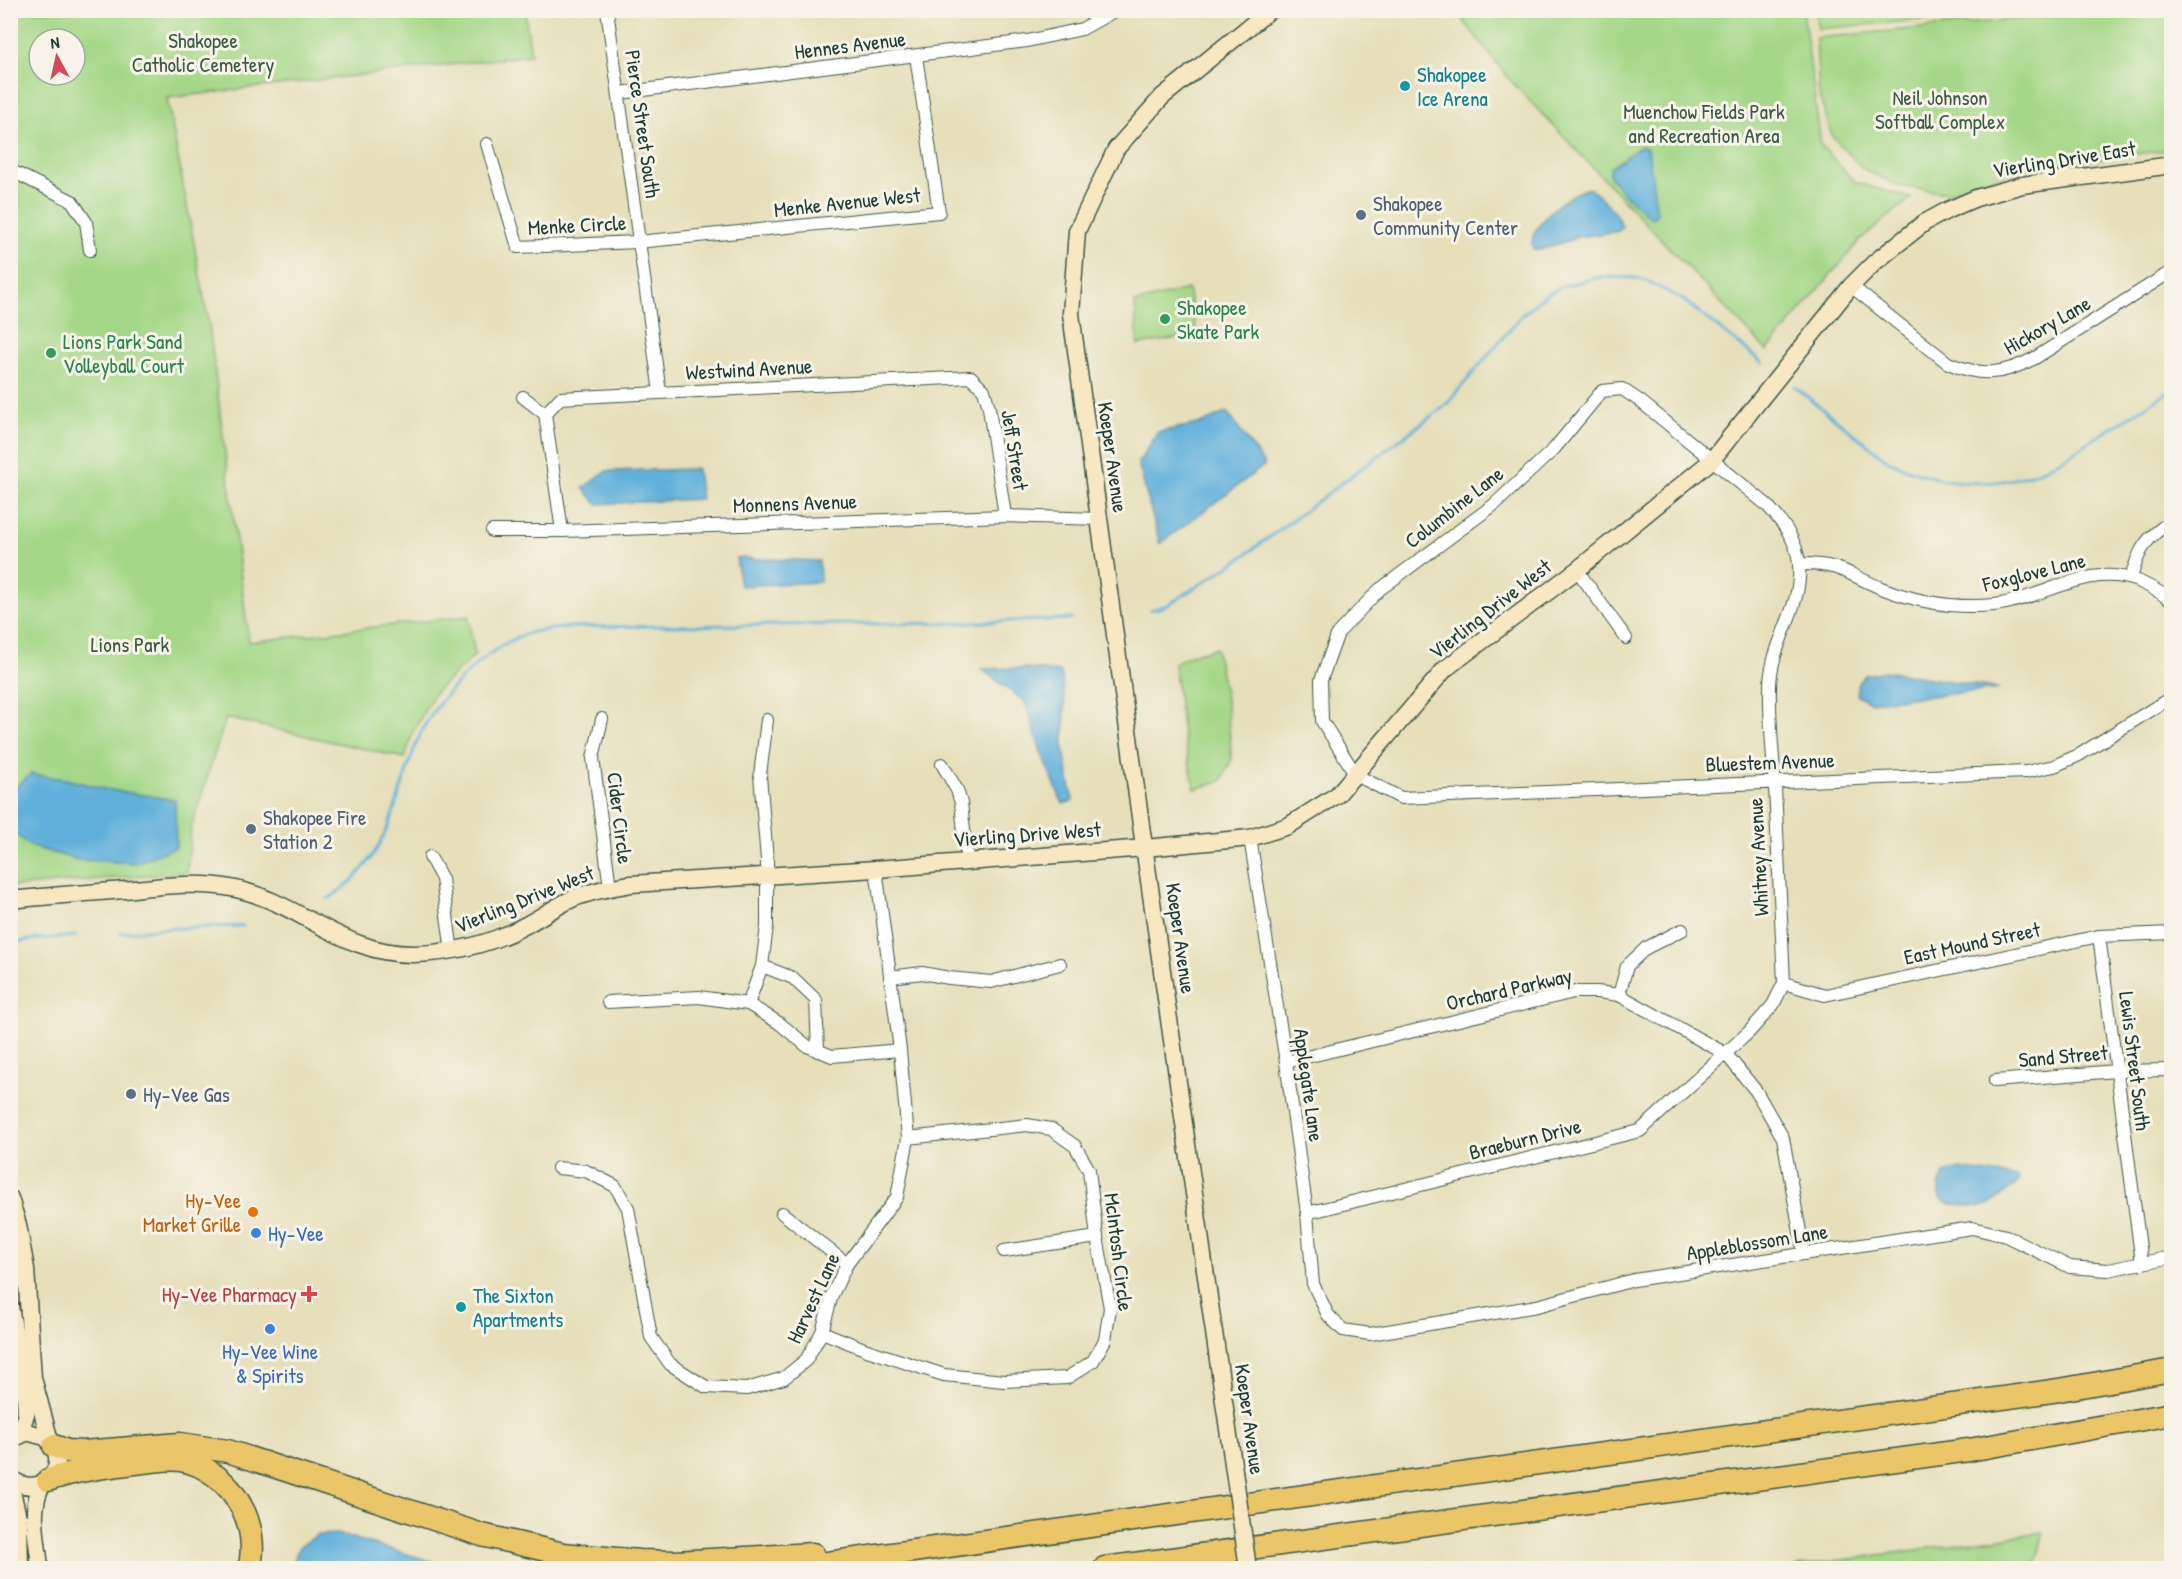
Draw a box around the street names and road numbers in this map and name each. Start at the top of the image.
street label: Hennes Avenue [793,24,907,66]
street label: Pierce Street South [618,48,668,200]
street label: Vierling Drive East [1991,133,2138,185]
street label: Menke Avenue West [772,180,922,224]
street label: Menke Circle [527,208,627,242]
street label: Hickory Lane [1998,289,2096,361]
street label: Westwind Avenue [685,351,813,387]
street label: Koeper Avenue [1091,400,1135,514]
street label: Jeff Street [994,408,1036,493]
street label: Columbine Lane [1399,459,1509,555]
street label: Monnens Avenue [733,486,857,520]
street label: Foxglove Lane [1979,545,2088,599]
street label: Vierling Drive West [1423,552,1558,666]
street label: Bluestem Avenue [1705,745,1835,779]
street label: Cider Circle [600,771,640,865]
street label: Whitney Avenue [1740,797,1776,917]
street label: Vierling Drive West [952,814,1103,854]
street label: Vierling Drive West [450,858,599,940]
street label: Koeper Avenue [1159,881,1203,995]
street label: East Mound Street [1901,914,2043,972]
street label: Orchard Parkway [1443,960,1575,1018]
street label: Lewis Street South [2112,990,2158,1132]
street label: Applegate Lane [1287,1027,1331,1143]
street label: Sand Street [2017,1038,2109,1074]
street label: Braeburn Drive [1466,1111,1584,1167]
street label: McIntosh Circle [1097,1191,1141,1313]
street label: Appleblossom Lane [1684,1217,1830,1267]
street label: Harvest Lane [779,1248,847,1348]
street label: Koeper Avenue [1228,1362,1272,1476]

